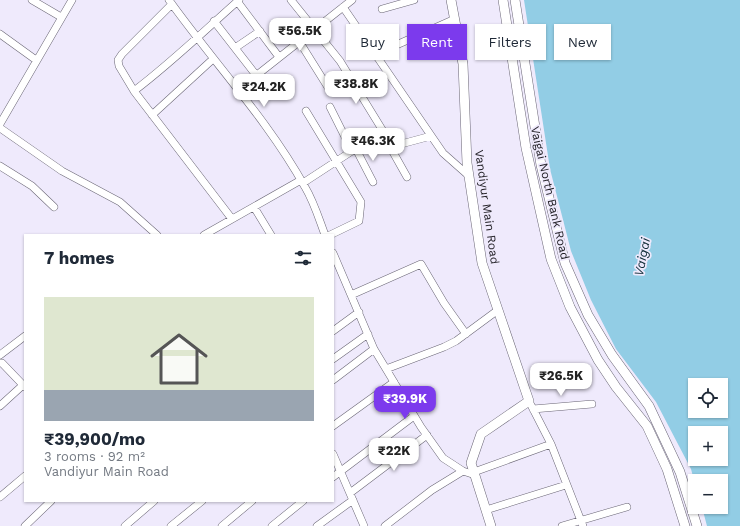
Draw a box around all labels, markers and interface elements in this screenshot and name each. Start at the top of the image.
pin: ₹56.5K [267,18,333,52]
text: ₹56.5K [278,23,322,38]
chip: Buy [346,24,399,60]
chip: Rent [407,24,467,60]
chip: Filters [475,24,546,60]
chip: New [554,24,611,60]
pin: ₹38.8K [323,71,389,105]
pin: ₹24.2K [231,74,297,108]
text: ₹38.8K [334,76,378,91]
text: ₹24.2K [242,79,286,94]
street label: Vaigai North Bank Road [528,125,572,261]
pin: ₹46.3K [340,128,406,162]
text: ₹46.3K [351,133,395,148]
street label: Vandiyur Main Road [472,149,502,265]
water label: Vaigai [631,236,653,277]
icon: filters [292,247,314,269]
text: 7 homes [44,248,114,268]
icon: home [143,323,215,395]
pin: ₹26.5K [528,363,594,397]
text: ₹26.5K [539,368,583,383]
map controls [688,378,728,514]
button: locate [688,378,728,418]
pin: ₹39.9K [372,386,438,420]
text: ₹39.9K [383,391,427,406]
button: + [688,426,728,466]
text: ₹39,900/mo [44,429,145,449]
pin: ₹22K [370,438,418,472]
text: ₹22K [378,443,410,458]
text: 3 rooms · 92 m² [44,449,145,464]
text: Vandiyur Main Road [44,464,169,479]
button: − [688,474,728,514]

